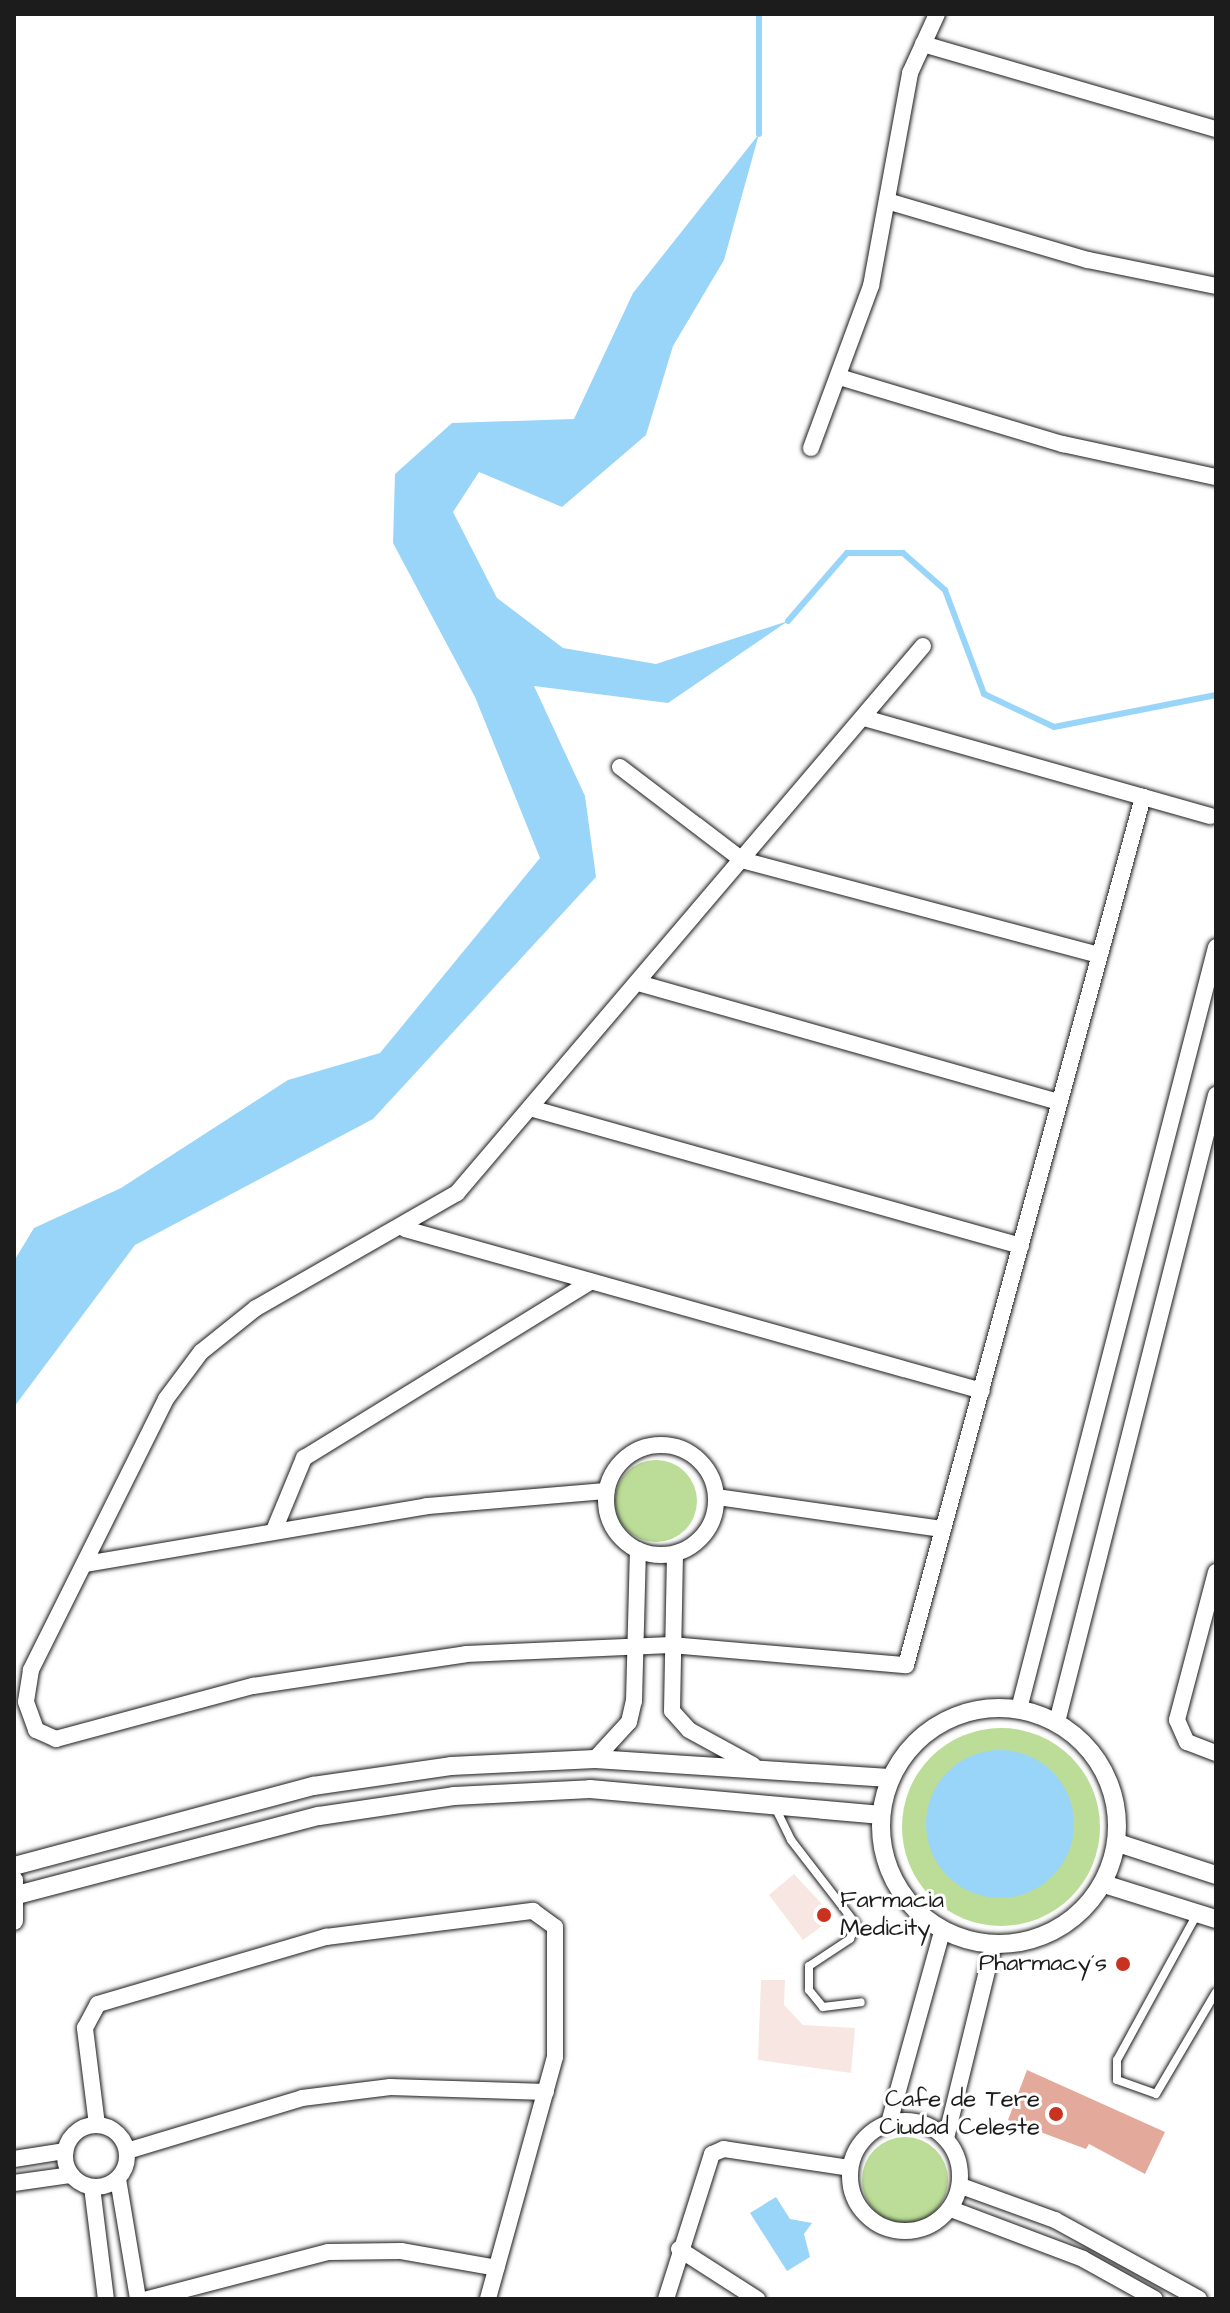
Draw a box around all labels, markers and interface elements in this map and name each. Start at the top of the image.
place label: Farmacia Medicity [840,1887,944,1943]
marker: Farmacia Medicity [815,1906,833,1924]
place label: Pharmacy´s [979,1950,1107,1978]
marker: Pharmacy´s [1114,1955,1132,1973]
place label: Cafe de Tere Ciudad Celeste [879,2086,1040,2142]
marker: Cafe de Tere Ciudad Celeste [1047,2105,1065,2123]

